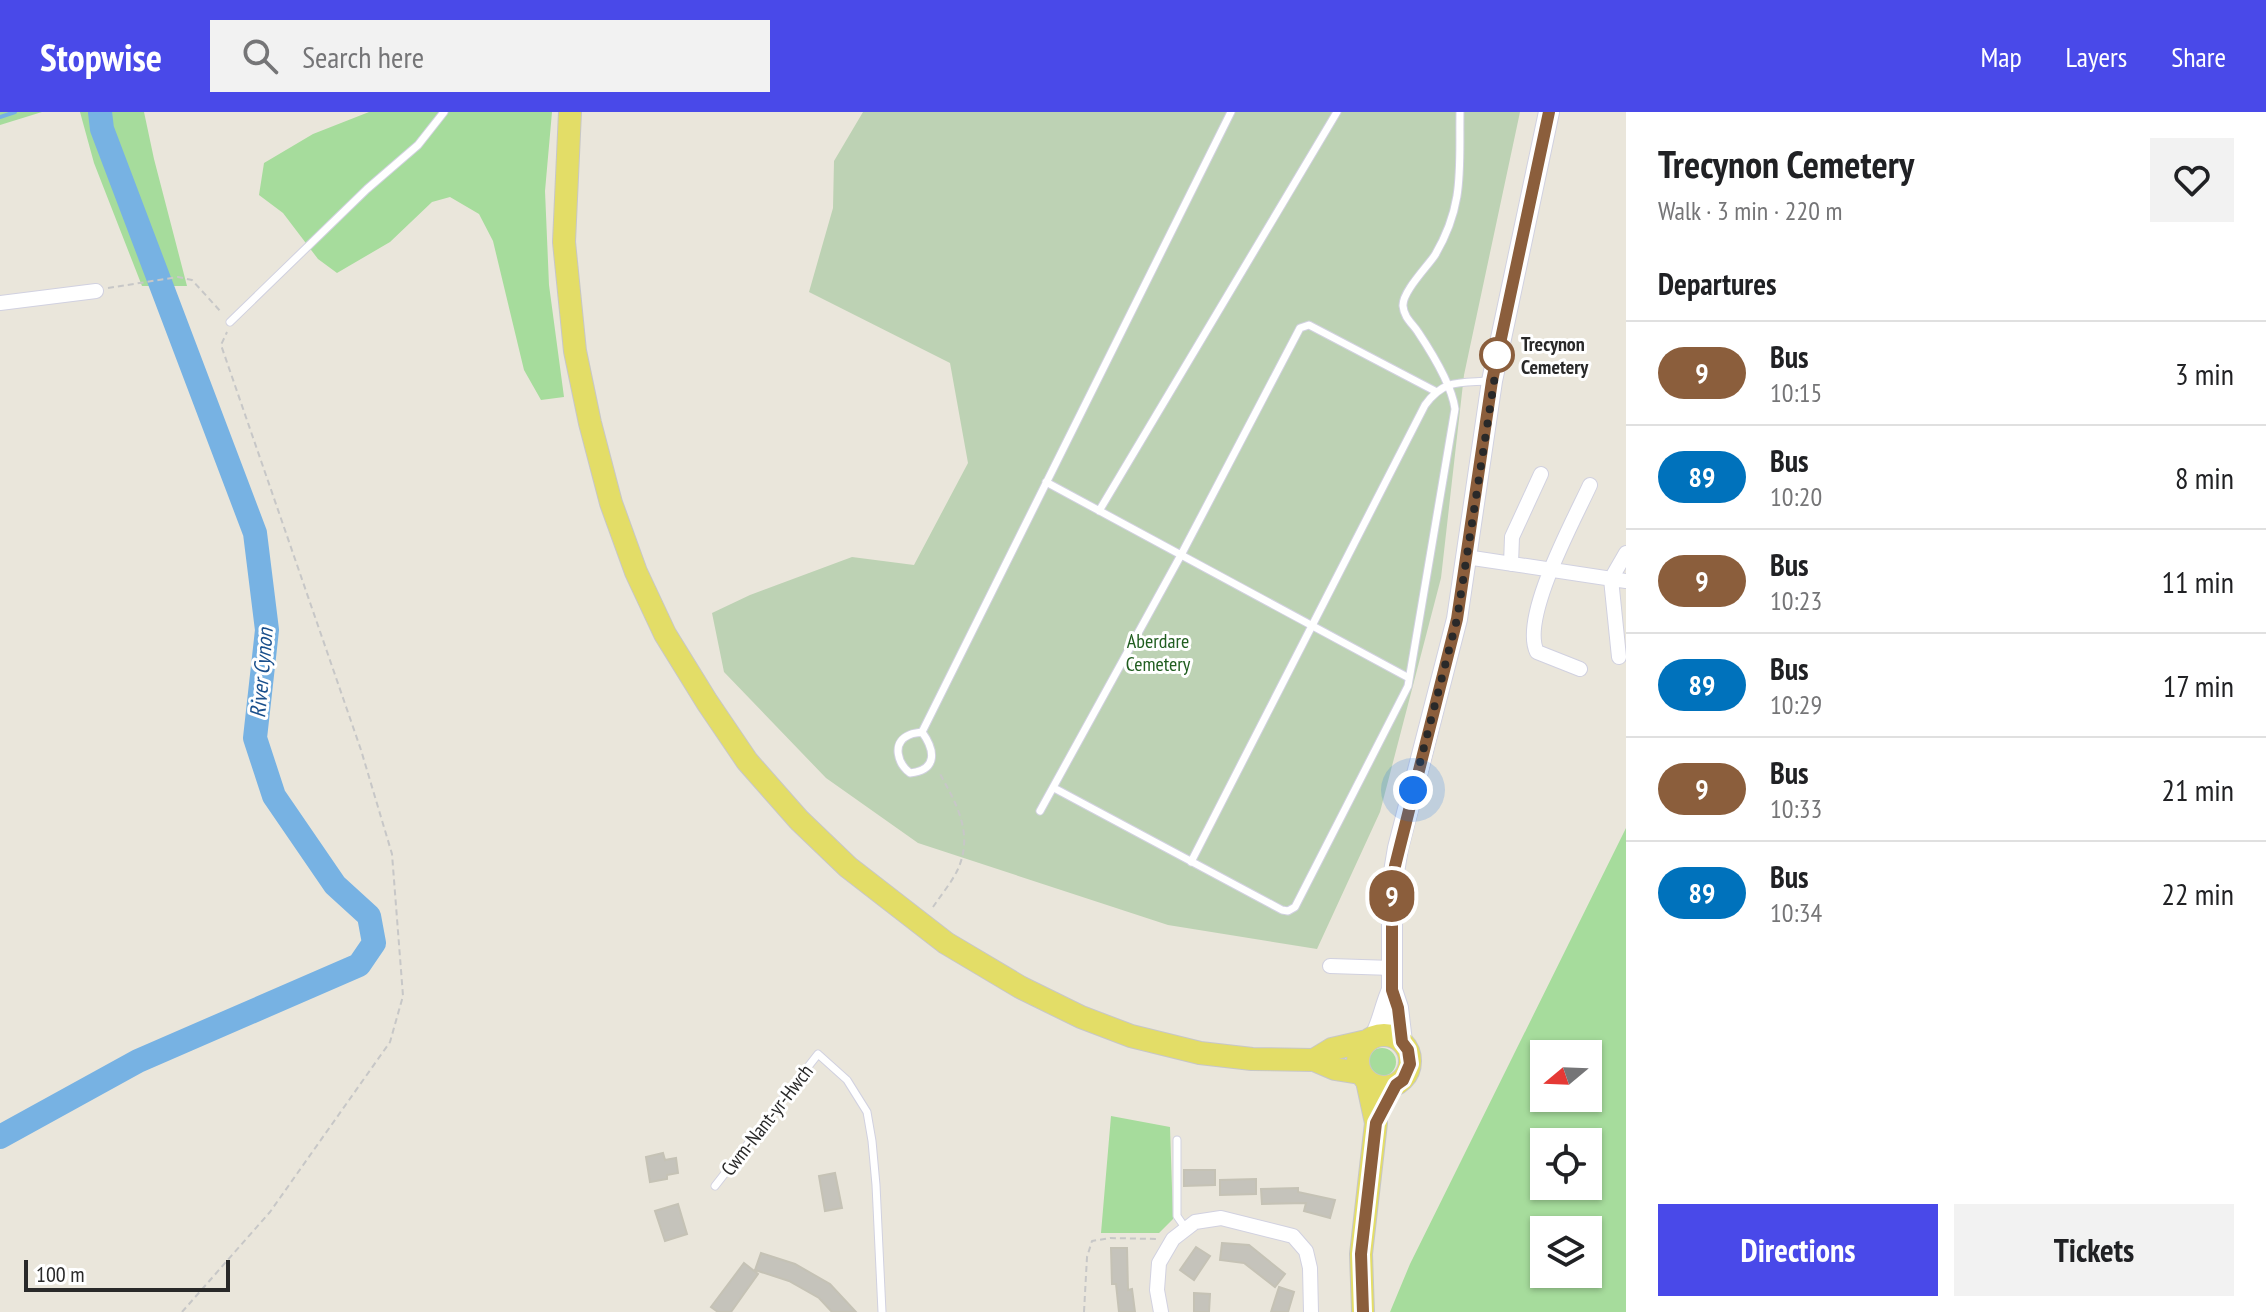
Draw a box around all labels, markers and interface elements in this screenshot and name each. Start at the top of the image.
search box [210,20,770,92]
text: Stopwise [40,32,162,81]
icon: search [238,34,282,78]
text: Search here [302,37,424,76]
text: Map [1980,38,2022,75]
text: Layers [2066,38,2127,75]
text: Share [2171,38,2226,75]
button: heart [2150,138,2234,222]
text: Trecynon Cemetery [1658,139,1914,188]
text: Walk · 3 min · 220 m [1658,194,1842,227]
text: Departures [1658,264,1776,303]
place label: Trecynon Cemetery [1521,331,1589,380]
text: Bus [1770,337,1809,376]
marker: Trecynon Cemetery [1480,338,1514,372]
text: 9 [1695,354,1709,391]
text: 3 min [2175,354,2234,393]
text: 10:15 [1770,376,1822,409]
text: Bus [1770,441,1809,480]
text: 89 [1689,458,1715,495]
text: 8 min [2175,458,2234,497]
text: 10:20 [1770,480,1822,513]
text: Bus [1770,545,1809,584]
text: 9 [1695,562,1709,599]
text: 11 min [2161,562,2234,601]
text: 10:23 [1770,584,1822,617]
water label: River Cynon [243,626,279,719]
park label: Aberdare Cemetery [1126,628,1191,677]
text: Bus [1770,649,1809,688]
text: 89 [1689,666,1715,703]
text: 17 min [2163,666,2234,705]
text: 10:29 [1770,688,1822,721]
text: Bus [1770,753,1809,792]
your location [1393,770,1433,810]
text: 9 [1695,770,1709,807]
text: 21 min [2161,770,2234,809]
text: 10:33 [1770,792,1822,825]
text: Bus [1770,857,1809,896]
line badge: 9 [1366,870,1418,922]
text: 89 [1689,874,1715,911]
text: 22 min [2161,874,2234,913]
text: 9 [1385,877,1399,914]
text: 10:34 [1770,896,1822,929]
north arrow [1530,1040,1602,1112]
map controls [1530,1040,1602,1288]
street label: Cwm-Nant-yr-Hwch [715,1059,819,1181]
button: locate [1530,1128,1602,1200]
button: Directions [1658,1204,1938,1296]
button: Tickets [1954,1204,2234,1296]
button: layers [1530,1216,1602,1288]
scale bar [24,1256,230,1292]
text: 100 m [36,1260,85,1288]

